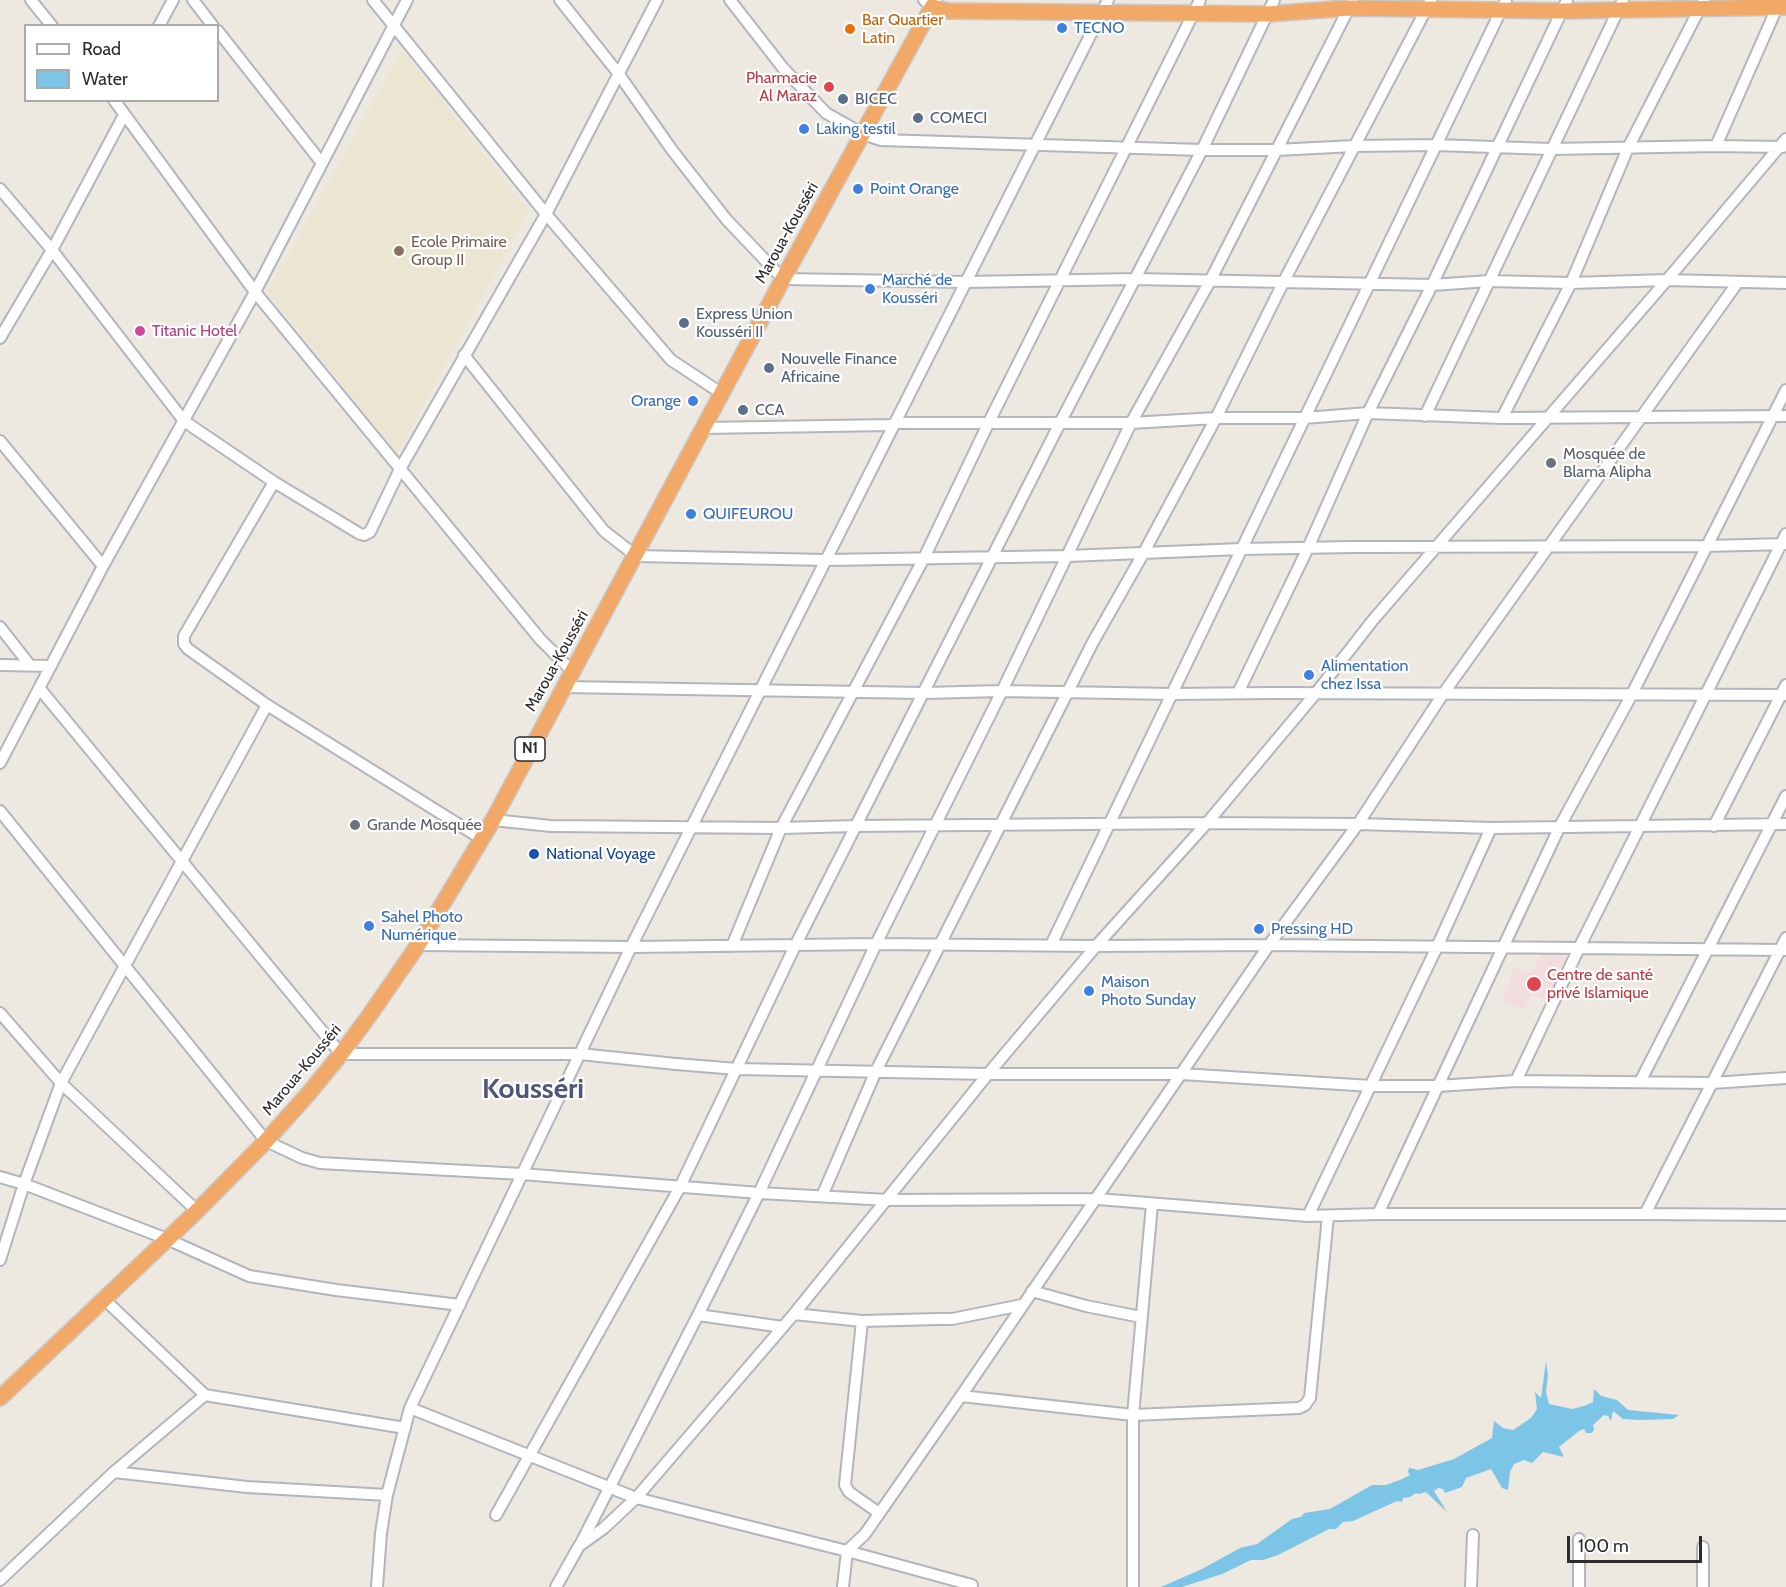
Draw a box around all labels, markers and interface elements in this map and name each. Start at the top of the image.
place label: Bar Quartier Latin [862,10,943,48]
place label: TECNO [1074,18,1125,38]
marker: TECNO [1055,21,1069,35]
marker: Bar Quartier Latin [843,22,857,36]
legend [24,24,219,102]
text: Road [82,38,121,60]
text: Water [82,68,128,90]
place label: Pharmacie Al Maraz [746,68,817,106]
marker: Pharmacie Al Maraz [822,80,836,94]
place label: BICEC [855,89,897,109]
marker: BICEC [836,92,850,106]
place label: COMECI [930,108,987,128]
marker: COMECI [911,111,925,125]
place label: Laking testil [816,119,895,139]
marker: Laking testil [797,122,811,136]
street label: Maroua-Kousséri [751,179,823,287]
place label: Point Orange [870,179,959,199]
marker: Point Orange [851,182,865,196]
place label: Ecole Primaire Group II [411,232,507,270]
marker: Ecole Primaire Group II [392,244,406,258]
place label: Marché de Kousséri [882,270,952,308]
marker: Marché de Kousséri [863,282,877,296]
place label: Express Union Kousséri II [696,304,793,342]
marker: Express Union Kousséri II [677,316,691,330]
place label: Titanic Hotel [152,321,237,341]
marker: Titanic Hotel [133,324,147,338]
place label: Nouvelle Finance Africaine [781,349,897,387]
marker: Nouvelle Finance Africaine [762,361,776,375]
place label: Orange [631,391,681,411]
marker: Orange [686,394,700,408]
place label: CCA [755,400,784,420]
marker: CCA [736,403,750,417]
place label: Mosquée de Blama Alipha [1563,444,1651,482]
marker: Mosquée de Blama Alipha [1544,456,1558,470]
place label: QUIFEUROU [703,504,793,524]
marker: QUIFEUROU [684,507,698,521]
street label: Maroua-Kousséri [521,607,593,715]
place label: Alimentation chez Issa [1321,656,1408,694]
marker: Alimentation chez Issa [1302,668,1316,682]
road number: N1 [515,737,545,761]
place label: Grande Mosquée [367,815,482,835]
marker: Grande Mosquée [348,818,362,832]
place label: National Voyage [546,844,655,864]
marker: National Voyage [527,847,541,861]
place label: Sahel Photo Numérique [381,907,463,945]
marker: Sahel Photo Numérique [362,919,376,933]
place label: Pressing HD [1271,919,1353,939]
marker: Pressing HD [1252,922,1266,936]
place label: Centre de santé privé Islamique [1547,965,1653,1003]
place label: Maison Photo Sunday [1101,972,1196,1010]
marker: Centre de santé privé Islamique [1525,975,1543,993]
marker: Maison Photo Sunday [1082,984,1096,998]
street label: Maroua-Kousséri [258,1021,346,1119]
district label: Kousséri [482,1073,584,1107]
scale bar [1570,1524,1705,1562]
text: 100 m [1578,1535,1629,1557]

